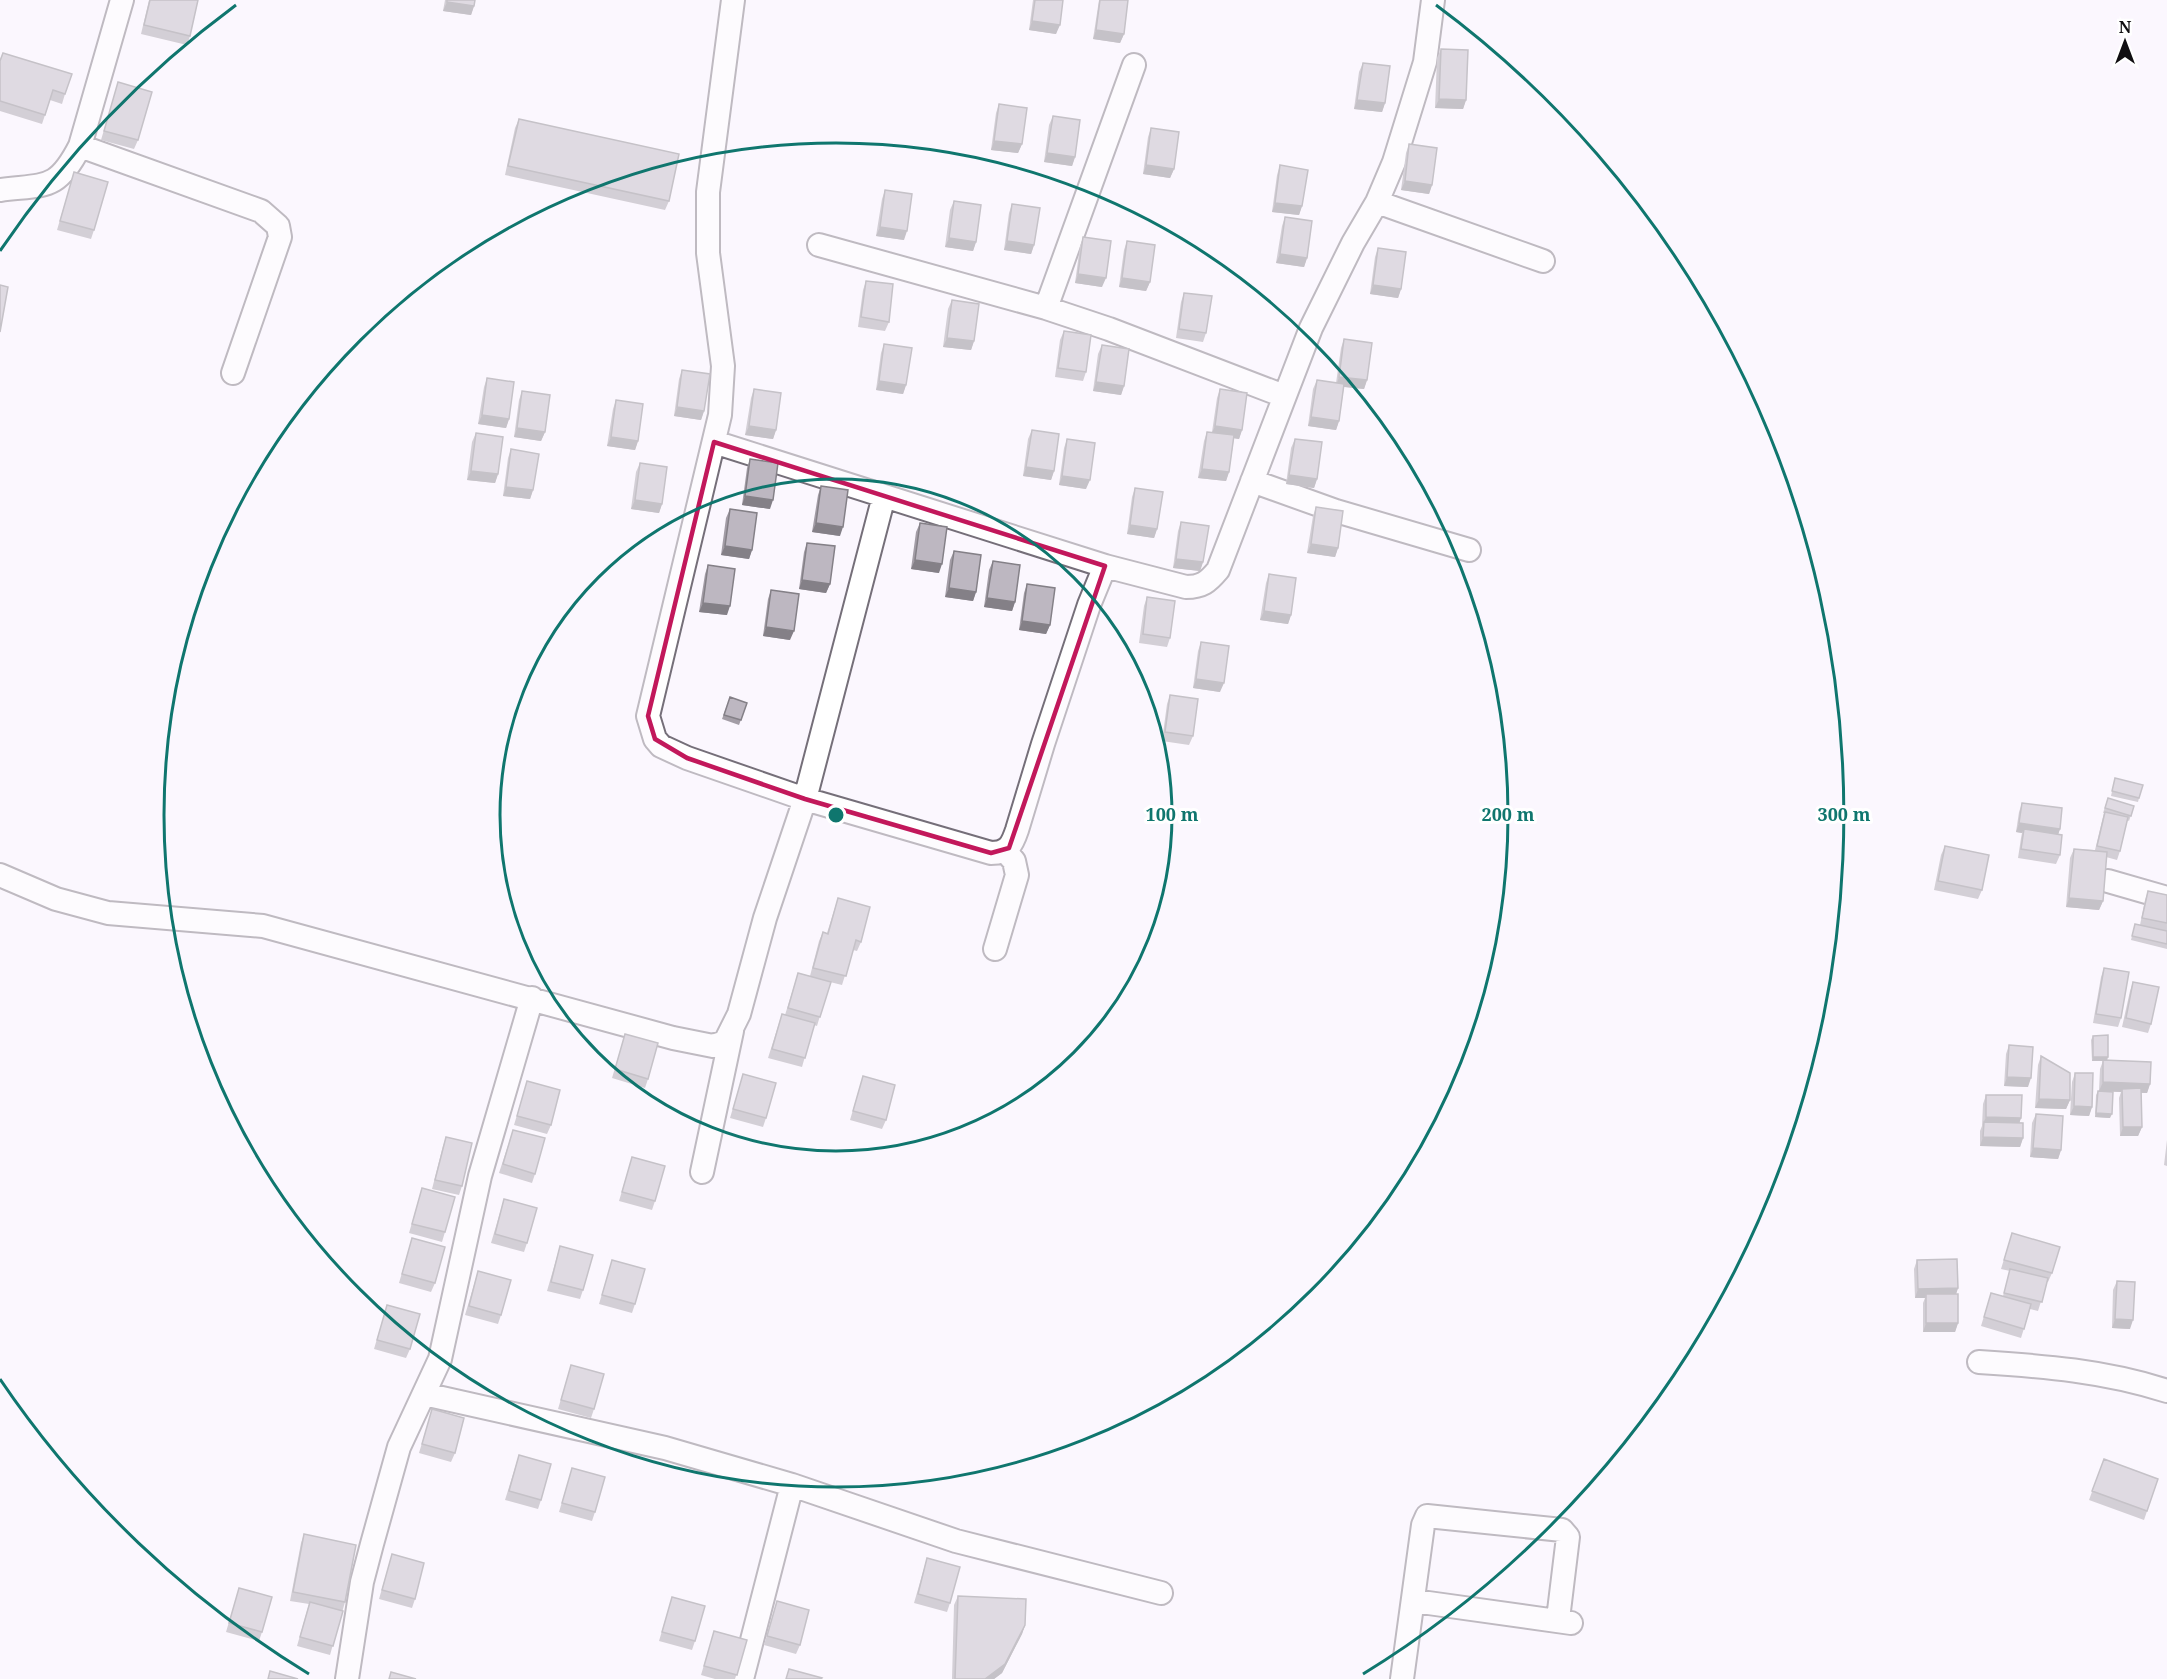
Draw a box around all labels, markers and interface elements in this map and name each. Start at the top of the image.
north arrow [2095,12,2155,72]
text: N [2119,16,2132,38]
text: 100 m [1146,802,1199,826]
text: 200 m [1482,802,1535,826]
text: 300 m [1818,802,1871,826]
centre of rings [826,805,846,825]

